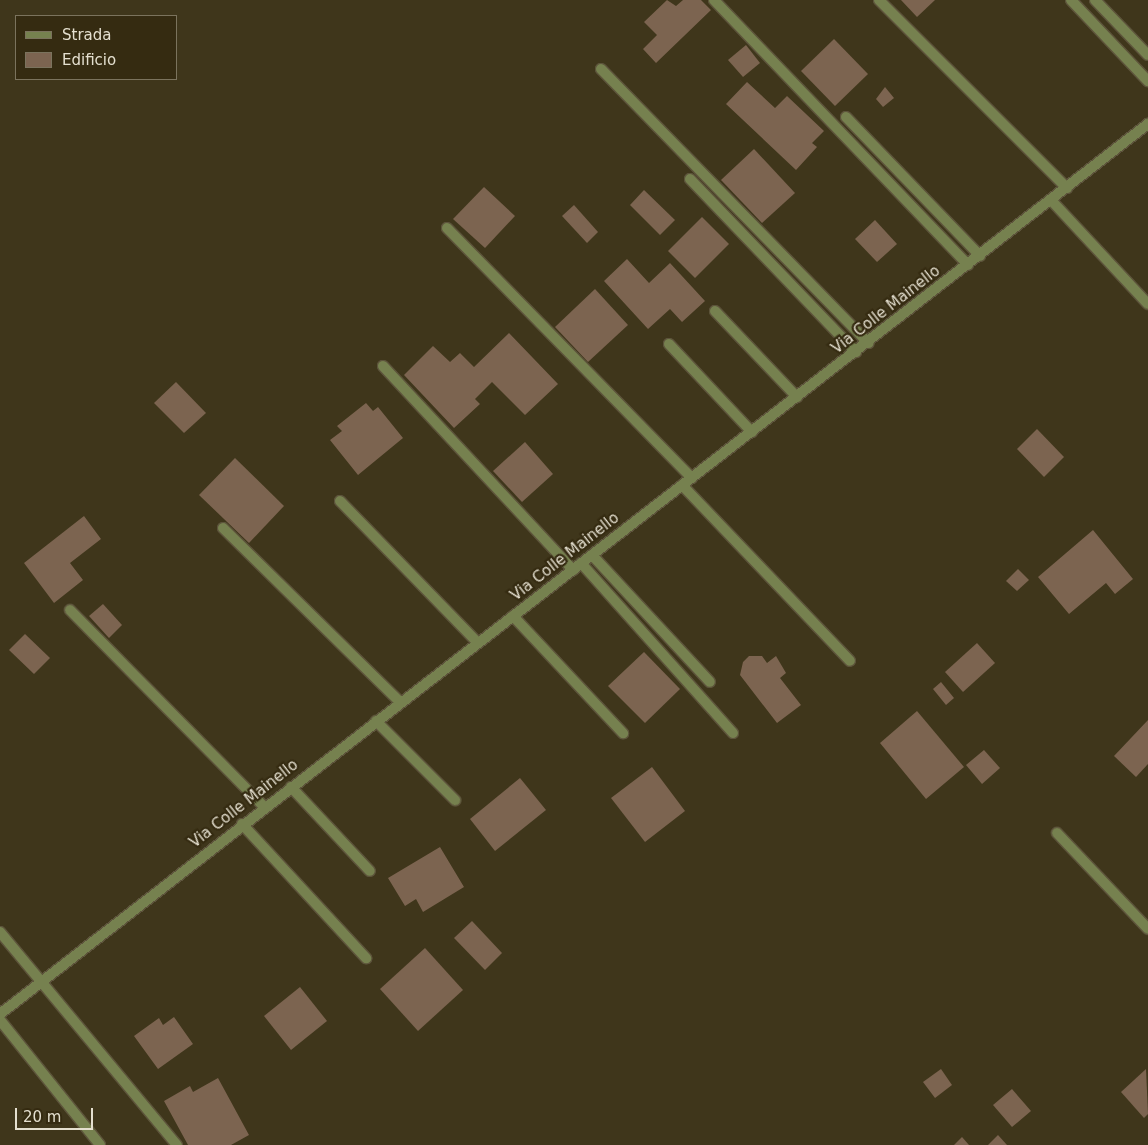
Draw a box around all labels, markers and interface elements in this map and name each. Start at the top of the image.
legend [15,15,178,80]
text: Strada [62,26,111,44]
text: Edificio [62,51,116,69]
street label: Via Colle Mainello [828,262,944,358]
street label: Via Colle Mainello [507,509,623,605]
street label: Via Colle Mainello [186,756,302,852]
scale bar [18,1098,95,1130]
text: 20 m [23,1108,61,1126]

